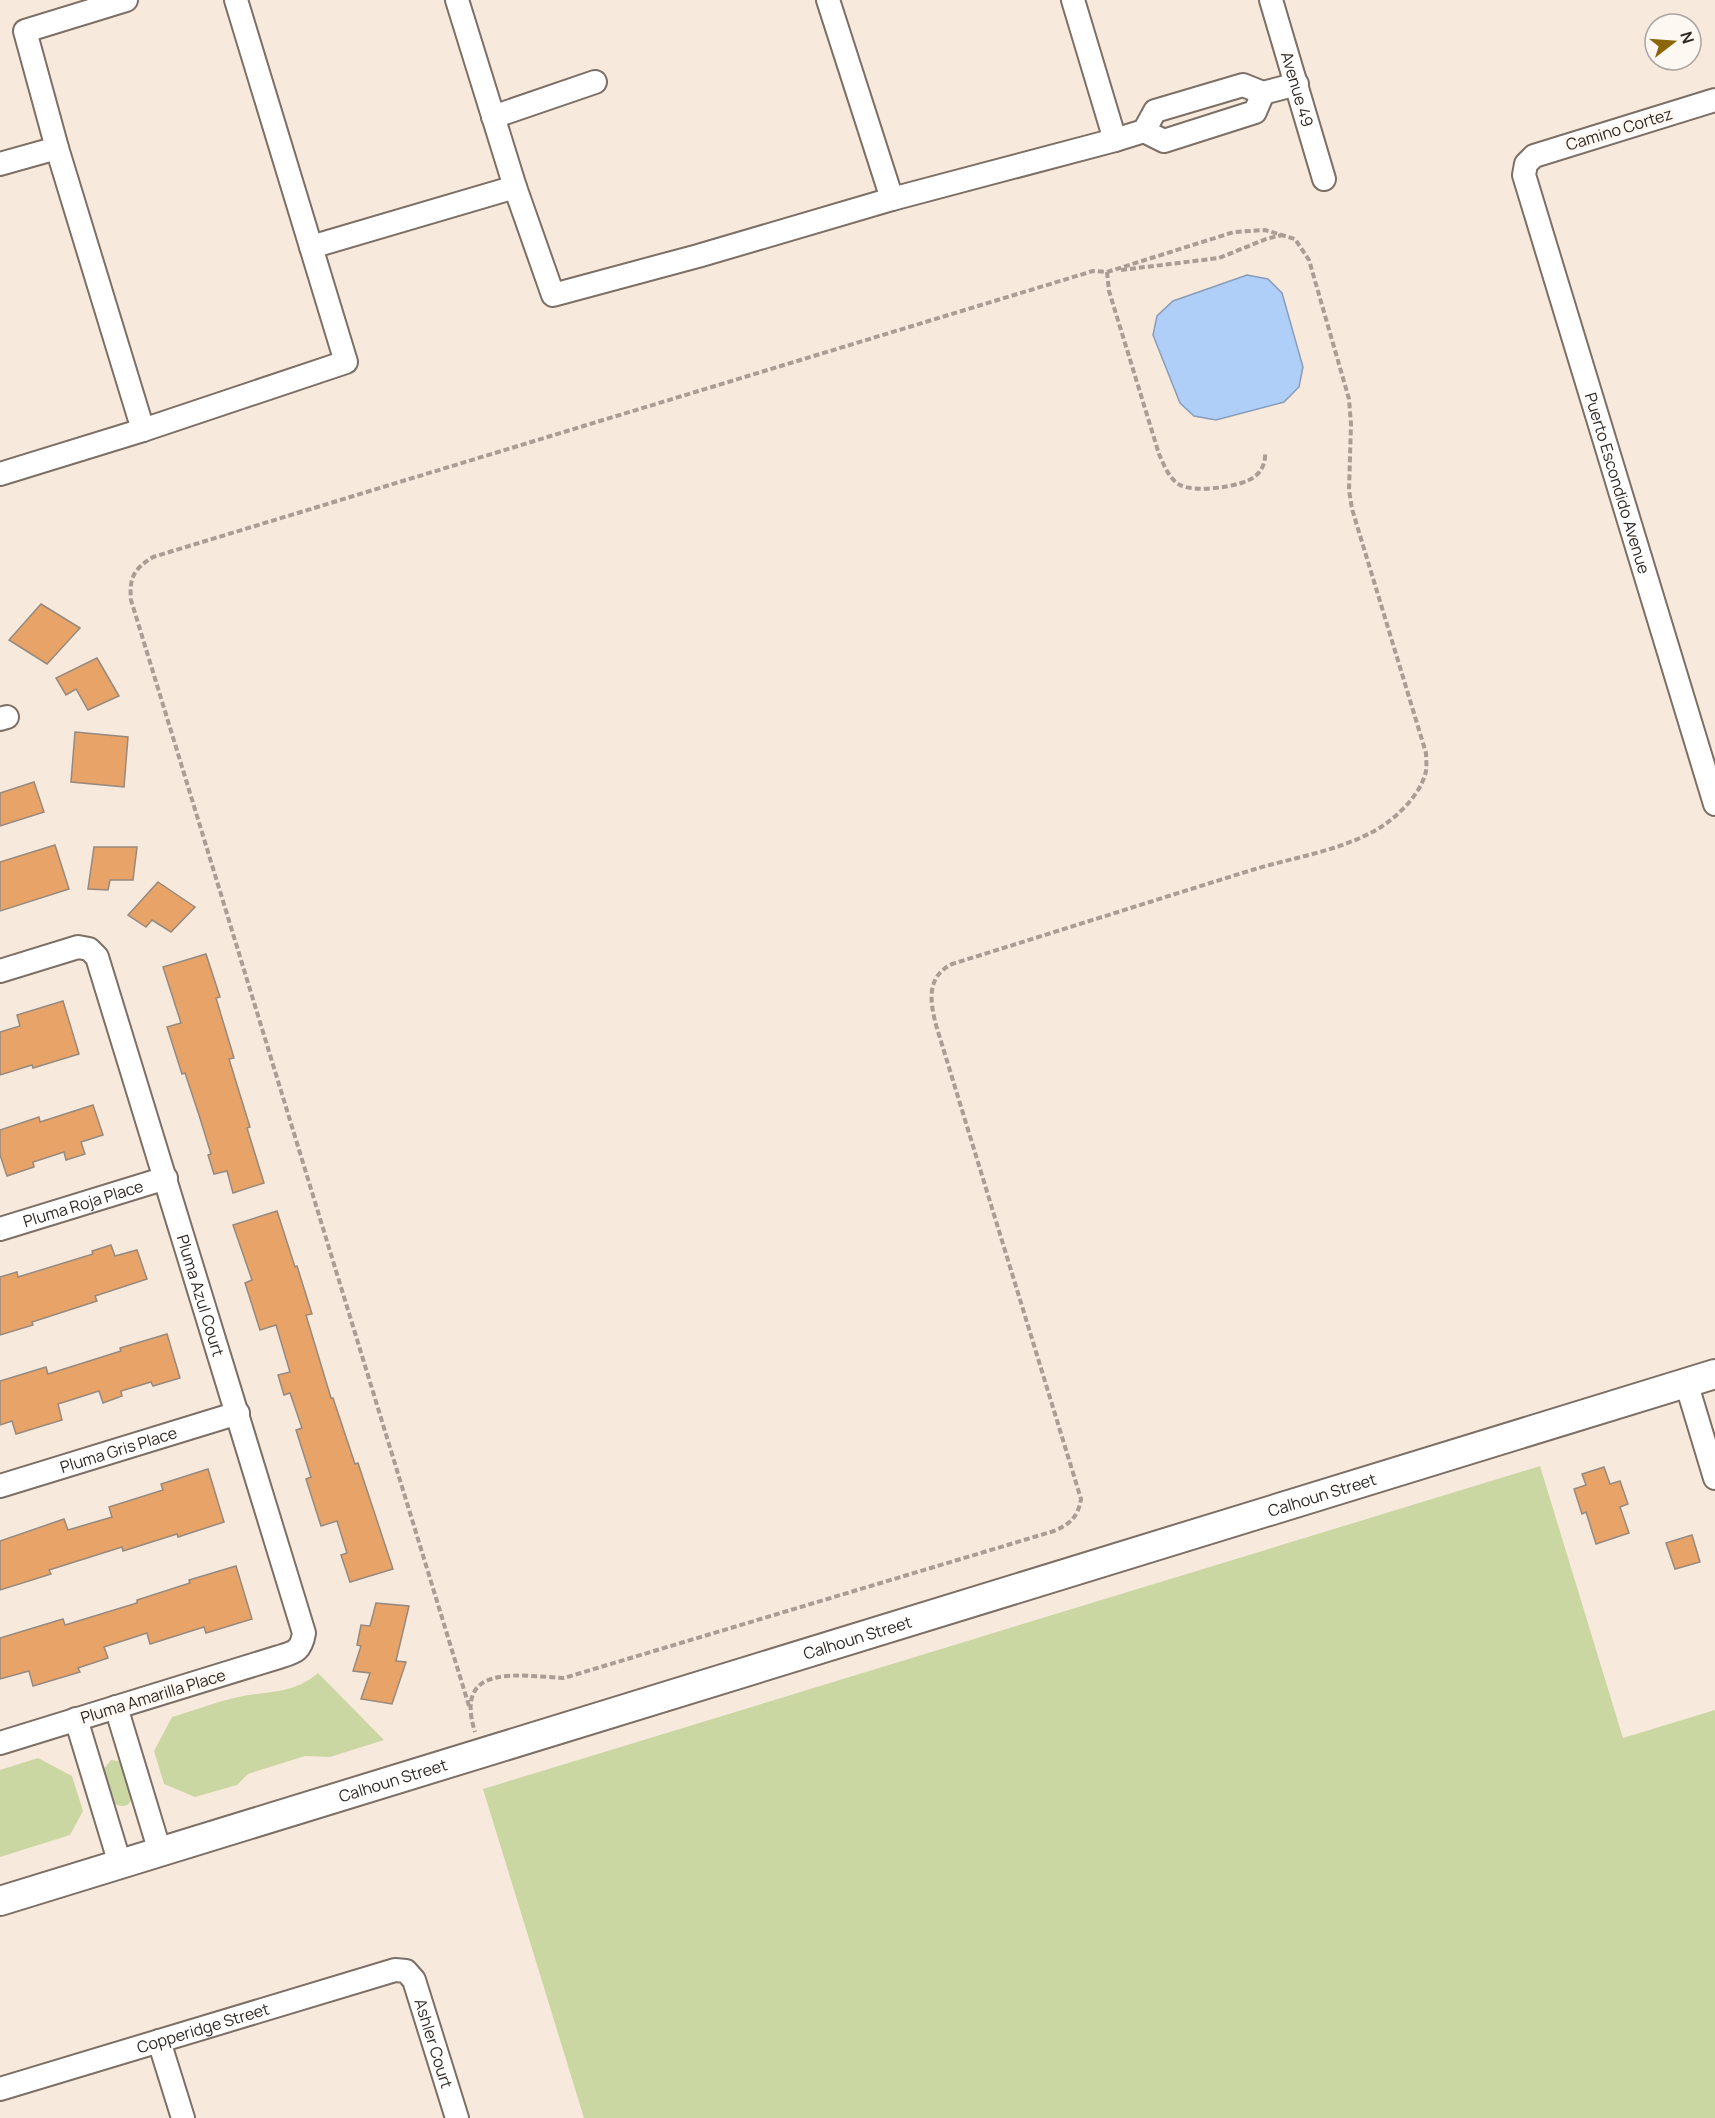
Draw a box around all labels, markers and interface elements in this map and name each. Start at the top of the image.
north arrow [1643,12,1703,72]
text: N [1675,29,1700,46]
street label: Avenue 49 [1276,49,1319,129]
street label: Camino Cortez [1563,102,1675,156]
street label: Puerto Escondido Avenue [1580,390,1655,576]
street label: Pluma Roja Place [20,1175,146,1232]
street label: Pluma Azul Court [172,1232,230,1359]
street label: Pluma Gris Place [57,1421,180,1478]
street label: Calhoun Street [1265,1468,1379,1522]
street label: Calhoun Street [800,1611,914,1665]
street label: Pluma Amarilla Place [78,1663,228,1729]
street label: Calhoun Street [336,1753,450,1807]
street label: Ashler Court [409,1996,458,2091]
street label: Copperidge Street [134,1998,272,2058]

